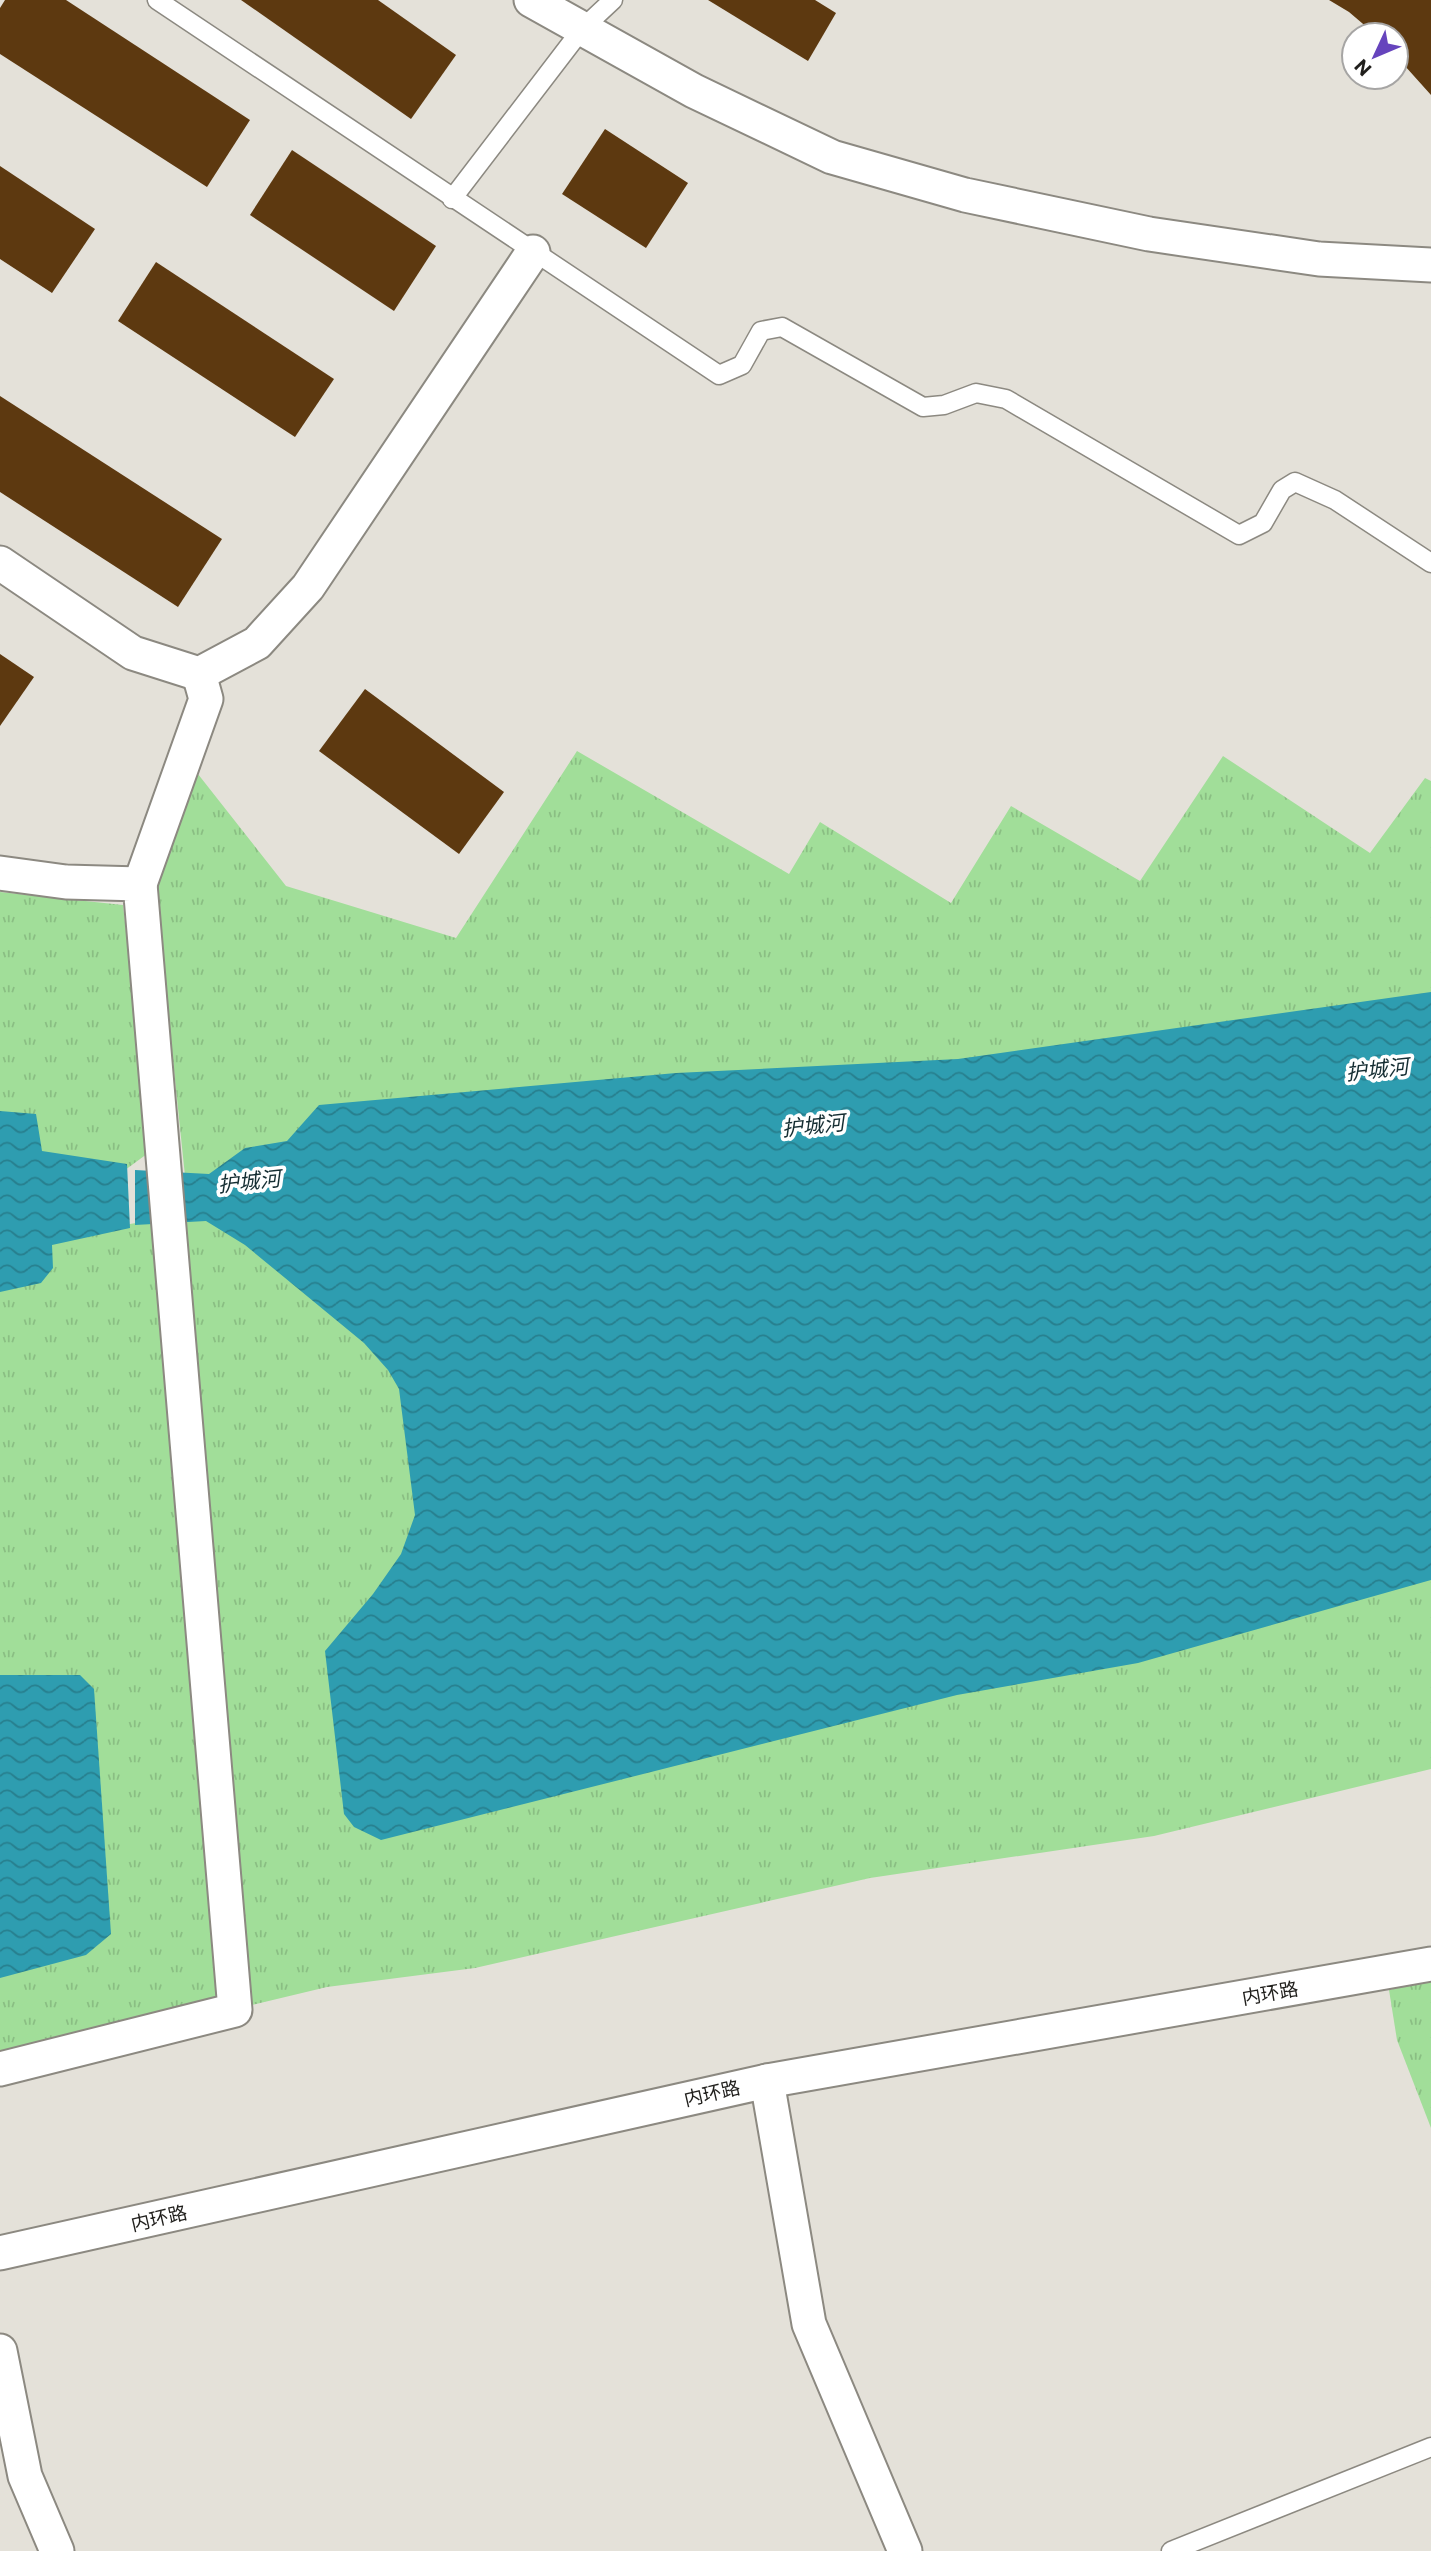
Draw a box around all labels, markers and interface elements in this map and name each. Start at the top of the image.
north arrow [1340,21,1410,91]
text: N [1349,55,1376,81]
water label: 护城河 [1344,1052,1413,1084]
water label: 护城河 [780,1108,849,1140]
water label: 护城河 [216,1164,285,1196]
street label: 内环路 [1240,1976,1300,2009]
street label: 内环路 [682,2075,742,2110]
street label: 内环路 [129,2200,189,2235]

